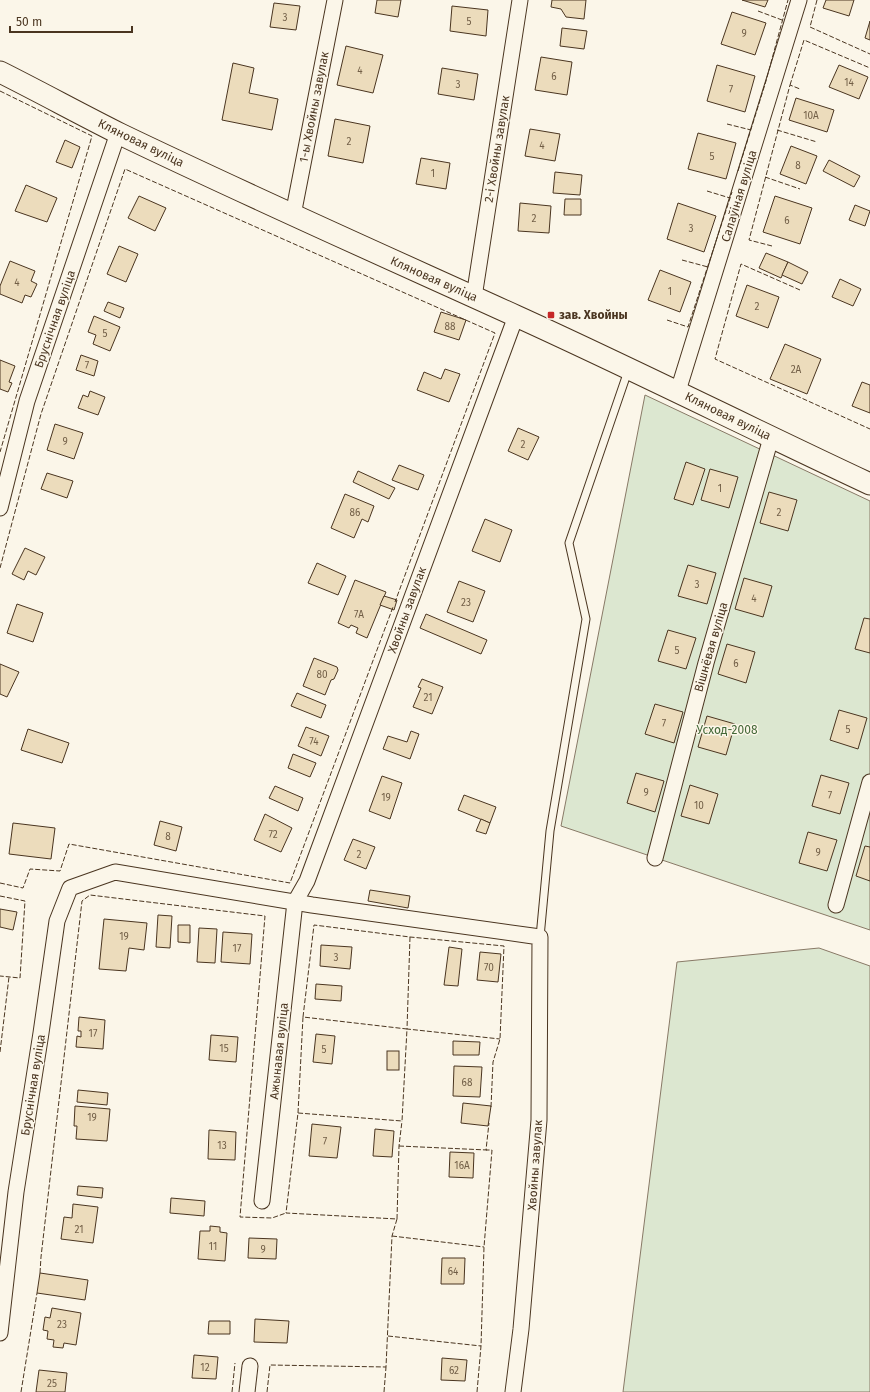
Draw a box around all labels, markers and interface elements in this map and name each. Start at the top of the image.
scale bar [10,8,132,34]
house number: 3 [283,12,288,24]
text: 50 m [16,15,42,29]
house number: 5 [466,16,472,28]
house number: 9 [741,28,747,40]
street label: 1-ы Хвойны завулак [296,49,332,164]
house number: 4 [357,65,363,77]
house number: 6 [551,71,557,83]
house number: 14 [844,77,855,89]
house number: 3 [456,79,461,91]
house number: 7 [729,84,734,96]
street label: 2-і Хвойны завулак [482,94,513,204]
house number: 10А [803,110,819,122]
street label: Кляновая вуліца [96,116,186,170]
house number: 2 [347,136,352,148]
house number: 4 [539,140,545,152]
street label: Салаўіная вуліца [718,148,760,244]
house number: 5 [709,151,715,163]
house number: 8 [795,160,801,172]
house number: 1 [431,168,435,180]
house number: 2 [532,213,537,225]
house number: 6 [784,215,790,227]
house number: 3 [689,223,694,235]
street label: Кляновая вуліца [388,254,480,304]
street label: Бруснічная вуліца [32,268,78,370]
house number: 4 [14,277,20,289]
house number: 1 [668,286,672,298]
house number: 2 [755,301,760,313]
place label: зав. Хвойны [559,308,628,322]
marker: зав. Хвойны [546,310,556,320]
house number: 88 [444,321,456,333]
house number: 5 [102,328,108,340]
house number: 7 [85,360,90,372]
house number: 2А [791,364,802,376]
street label: Кляновая вуліца [683,389,773,443]
house number: 9 [62,436,68,448]
house number: 2 [521,439,526,451]
house number: 1 [718,483,722,495]
house number: 86 [350,507,360,519]
house number: 2 [777,507,782,519]
street label: Хвойны завулак [385,564,429,655]
house number: 3 [695,579,700,591]
house number: 4 [751,593,757,605]
house number: 23 [461,597,471,609]
street label: Вішнёвая вуліца [691,600,731,694]
house number: 7А [354,609,364,621]
house number: 5 [674,645,680,657]
house number: 6 [733,658,739,670]
house number: 80 [316,669,328,681]
house number: 21 [423,692,433,704]
house number: 7 [662,718,667,730]
park label: Усход-2008 [696,723,758,737]
house number: 5 [845,724,851,736]
house number: 74 [309,736,319,748]
house number: 9 [643,787,649,799]
house number: 7 [828,790,833,802]
house number: 19 [381,792,391,804]
house number: 10 [694,800,704,812]
house number: 72 [268,829,278,841]
house number: 8 [165,831,171,843]
house number: 9 [815,847,821,859]
house number: 2 [357,849,362,861]
house number: 19 [119,931,129,943]
house number: 17 [233,943,242,955]
house number: 3 [334,952,339,964]
house number: 70 [484,962,494,974]
street label: Ажынавая вуліца [267,1002,291,1100]
house number: 17 [89,1028,98,1040]
street label: Бруснічная вуліца [18,1033,48,1137]
house number: 15 [219,1043,229,1055]
house number: 5 [321,1044,327,1056]
house number: 68 [462,1077,473,1089]
house number: 19 [87,1112,97,1124]
street label: Хвойны завулак [525,1118,545,1211]
house number: 7 [323,1136,328,1148]
house number: 13 [217,1140,227,1152]
house number: 16А [454,1160,470,1172]
house number: 21 [74,1224,84,1236]
house number: 11 [209,1241,217,1253]
house number: 9 [260,1244,266,1256]
house number: 64 [448,1266,459,1278]
house number: 23 [57,1319,67,1331]
house number: 12 [200,1362,210,1374]
house number: 62 [449,1365,459,1377]
house number: 25 [47,1378,57,1390]

